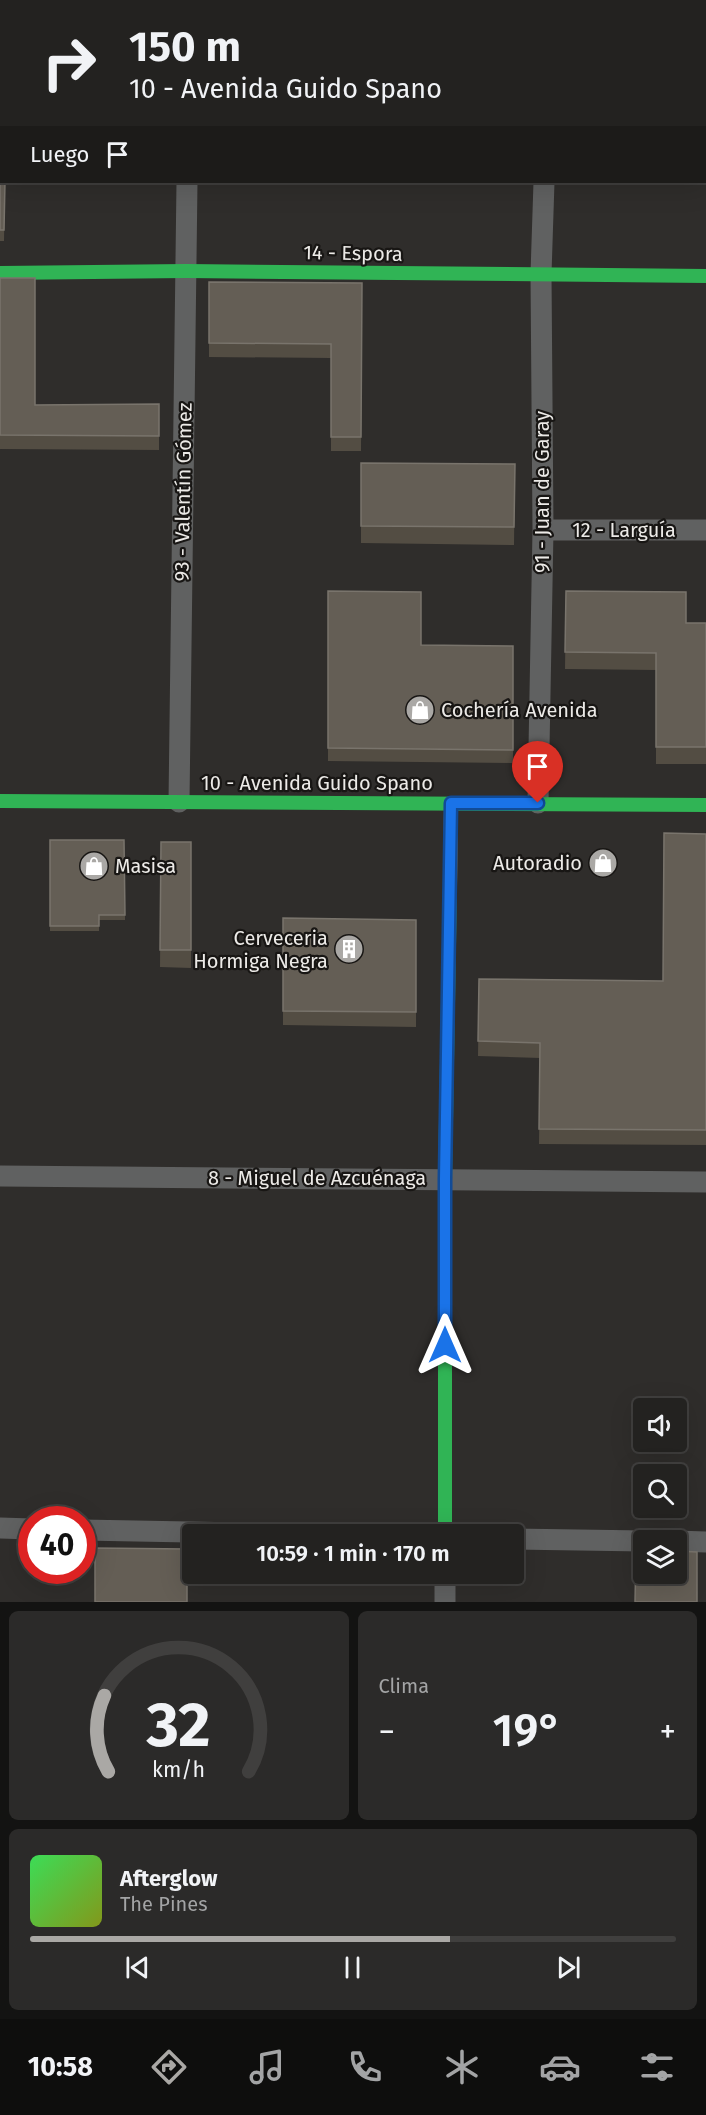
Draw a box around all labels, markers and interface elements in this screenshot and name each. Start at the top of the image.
text: 150 m [129,22,241,72]
icon: right [30,24,108,102]
text: 10 - Avenida Guido Spano [129,73,442,105]
icon: arrive [101,138,134,171]
text: Luego [30,141,89,168]
street label: 14 - Espora [303,240,403,266]
street label: 93 - Valentín Gómez [169,402,197,582]
street label: 91 - Juan de Garay [530,411,554,573]
street label: 12 - Larguía [572,518,676,542]
shop icon: Cochería Avenida [404,694,436,726]
place label: Cochería Avenida [441,698,598,722]
pin [512,741,563,803]
icon: arrive [521,750,554,783]
street label: 10 - Avenida Guido Spano [201,771,433,795]
shop icon: Autoradio [587,847,619,879]
shop icon: Masisa [78,850,110,882]
place label: Autoradio [493,851,582,875]
place label: Masisa [115,854,176,878]
place label: Cerveceria Hormiga Negra [193,926,328,973]
building icon: Cerveceria Hormiga Negra [333,933,365,965]
street label: 8 - Miguel de Azcuénaga [208,1166,426,1190]
position arrow [413,1313,477,1377]
map controls [633,1398,687,1584]
button: sound [633,1398,687,1452]
button: search [633,1464,687,1518]
speed limit sign: 40 [18,1506,96,1584]
button: layers [633,1530,687,1584]
text: 10:59 · 1 min · 170 m [256,1540,450,1567]
text: Clima [379,1674,429,1698]
text: 32 [146,1688,211,1763]
text: 19° [493,1704,562,1758]
text: − [379,1712,395,1752]
text: + [660,1712,676,1752]
text: km/h [152,1758,205,1784]
text: Afterglow [120,1865,217,1892]
text: The Pines [120,1892,207,1916]
icon: previous [121,1951,154,1984]
icon: pause [336,1951,369,1984]
icon: next [552,1951,585,1984]
icon: directions [148,2046,190,2088]
icon: music [246,2046,288,2088]
icon: phone [344,2046,386,2088]
icon: climate [441,2046,483,2088]
icon: car [539,2046,581,2088]
icon: filters [636,2046,678,2088]
text: 10:58 [28,2051,93,2083]

